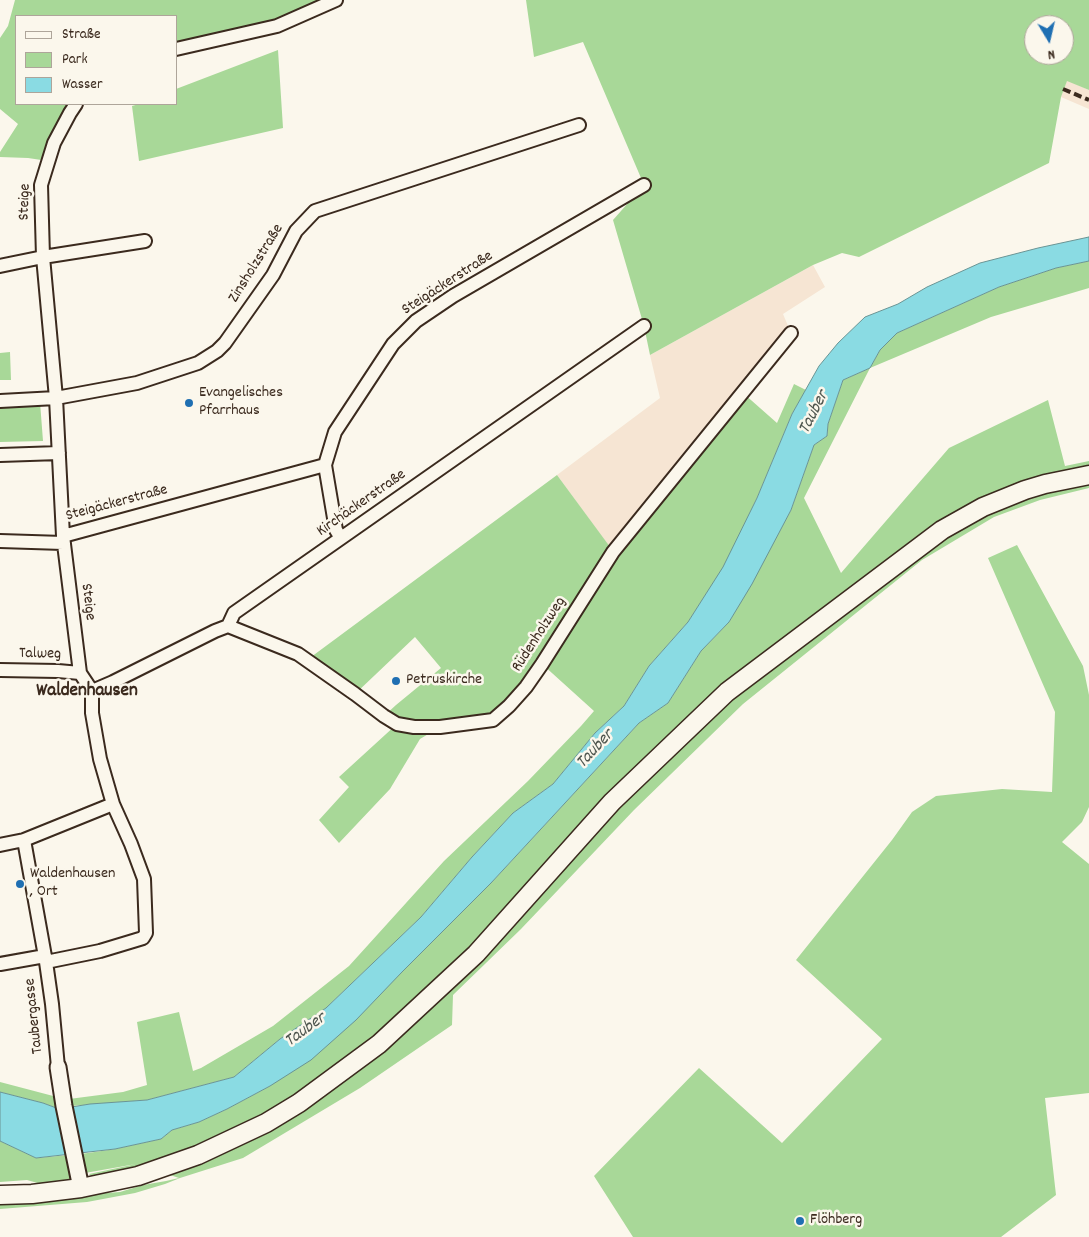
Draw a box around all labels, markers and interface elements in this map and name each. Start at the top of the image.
legend [15,15,178,105]
north arrow [1024,15,1074,65]
text: Straße [62,24,100,46]
text: N [1046,43,1056,64]
text: Park [62,49,88,71]
text: Wasser [62,74,102,96]
street label: Steige [16,183,36,221]
street label: Zinsholzstraße [225,221,289,307]
street label: Steigäckerstraße [399,247,497,321]
place label: Evangelisches Pfarrhaus [199,384,283,422]
water label: Tauber [795,388,835,438]
marker: Evangelisches Pfarrhaus [183,397,195,409]
street label: Kirchäckerstraße [314,466,410,542]
street label: Steigäckerstraße [64,481,170,527]
street label: Steige [75,582,99,622]
street label: Rüdenholzweg [509,594,571,676]
street label: Talweg [19,645,61,665]
place label: Petruskirche [406,671,482,691]
marker: Petruskirche [390,675,402,687]
district label: Waldenhausen [36,681,138,703]
water label: Tauber [572,726,620,774]
place label: Waldenhausen , Ort [30,865,115,903]
marker: Waldenhausen , Ort [14,878,26,890]
street label: Taubergasse [21,977,49,1055]
water label: Tauber [281,1009,331,1053]
place label: Flöhberg [810,1211,862,1231]
marker: Flöhberg [794,1215,806,1227]

